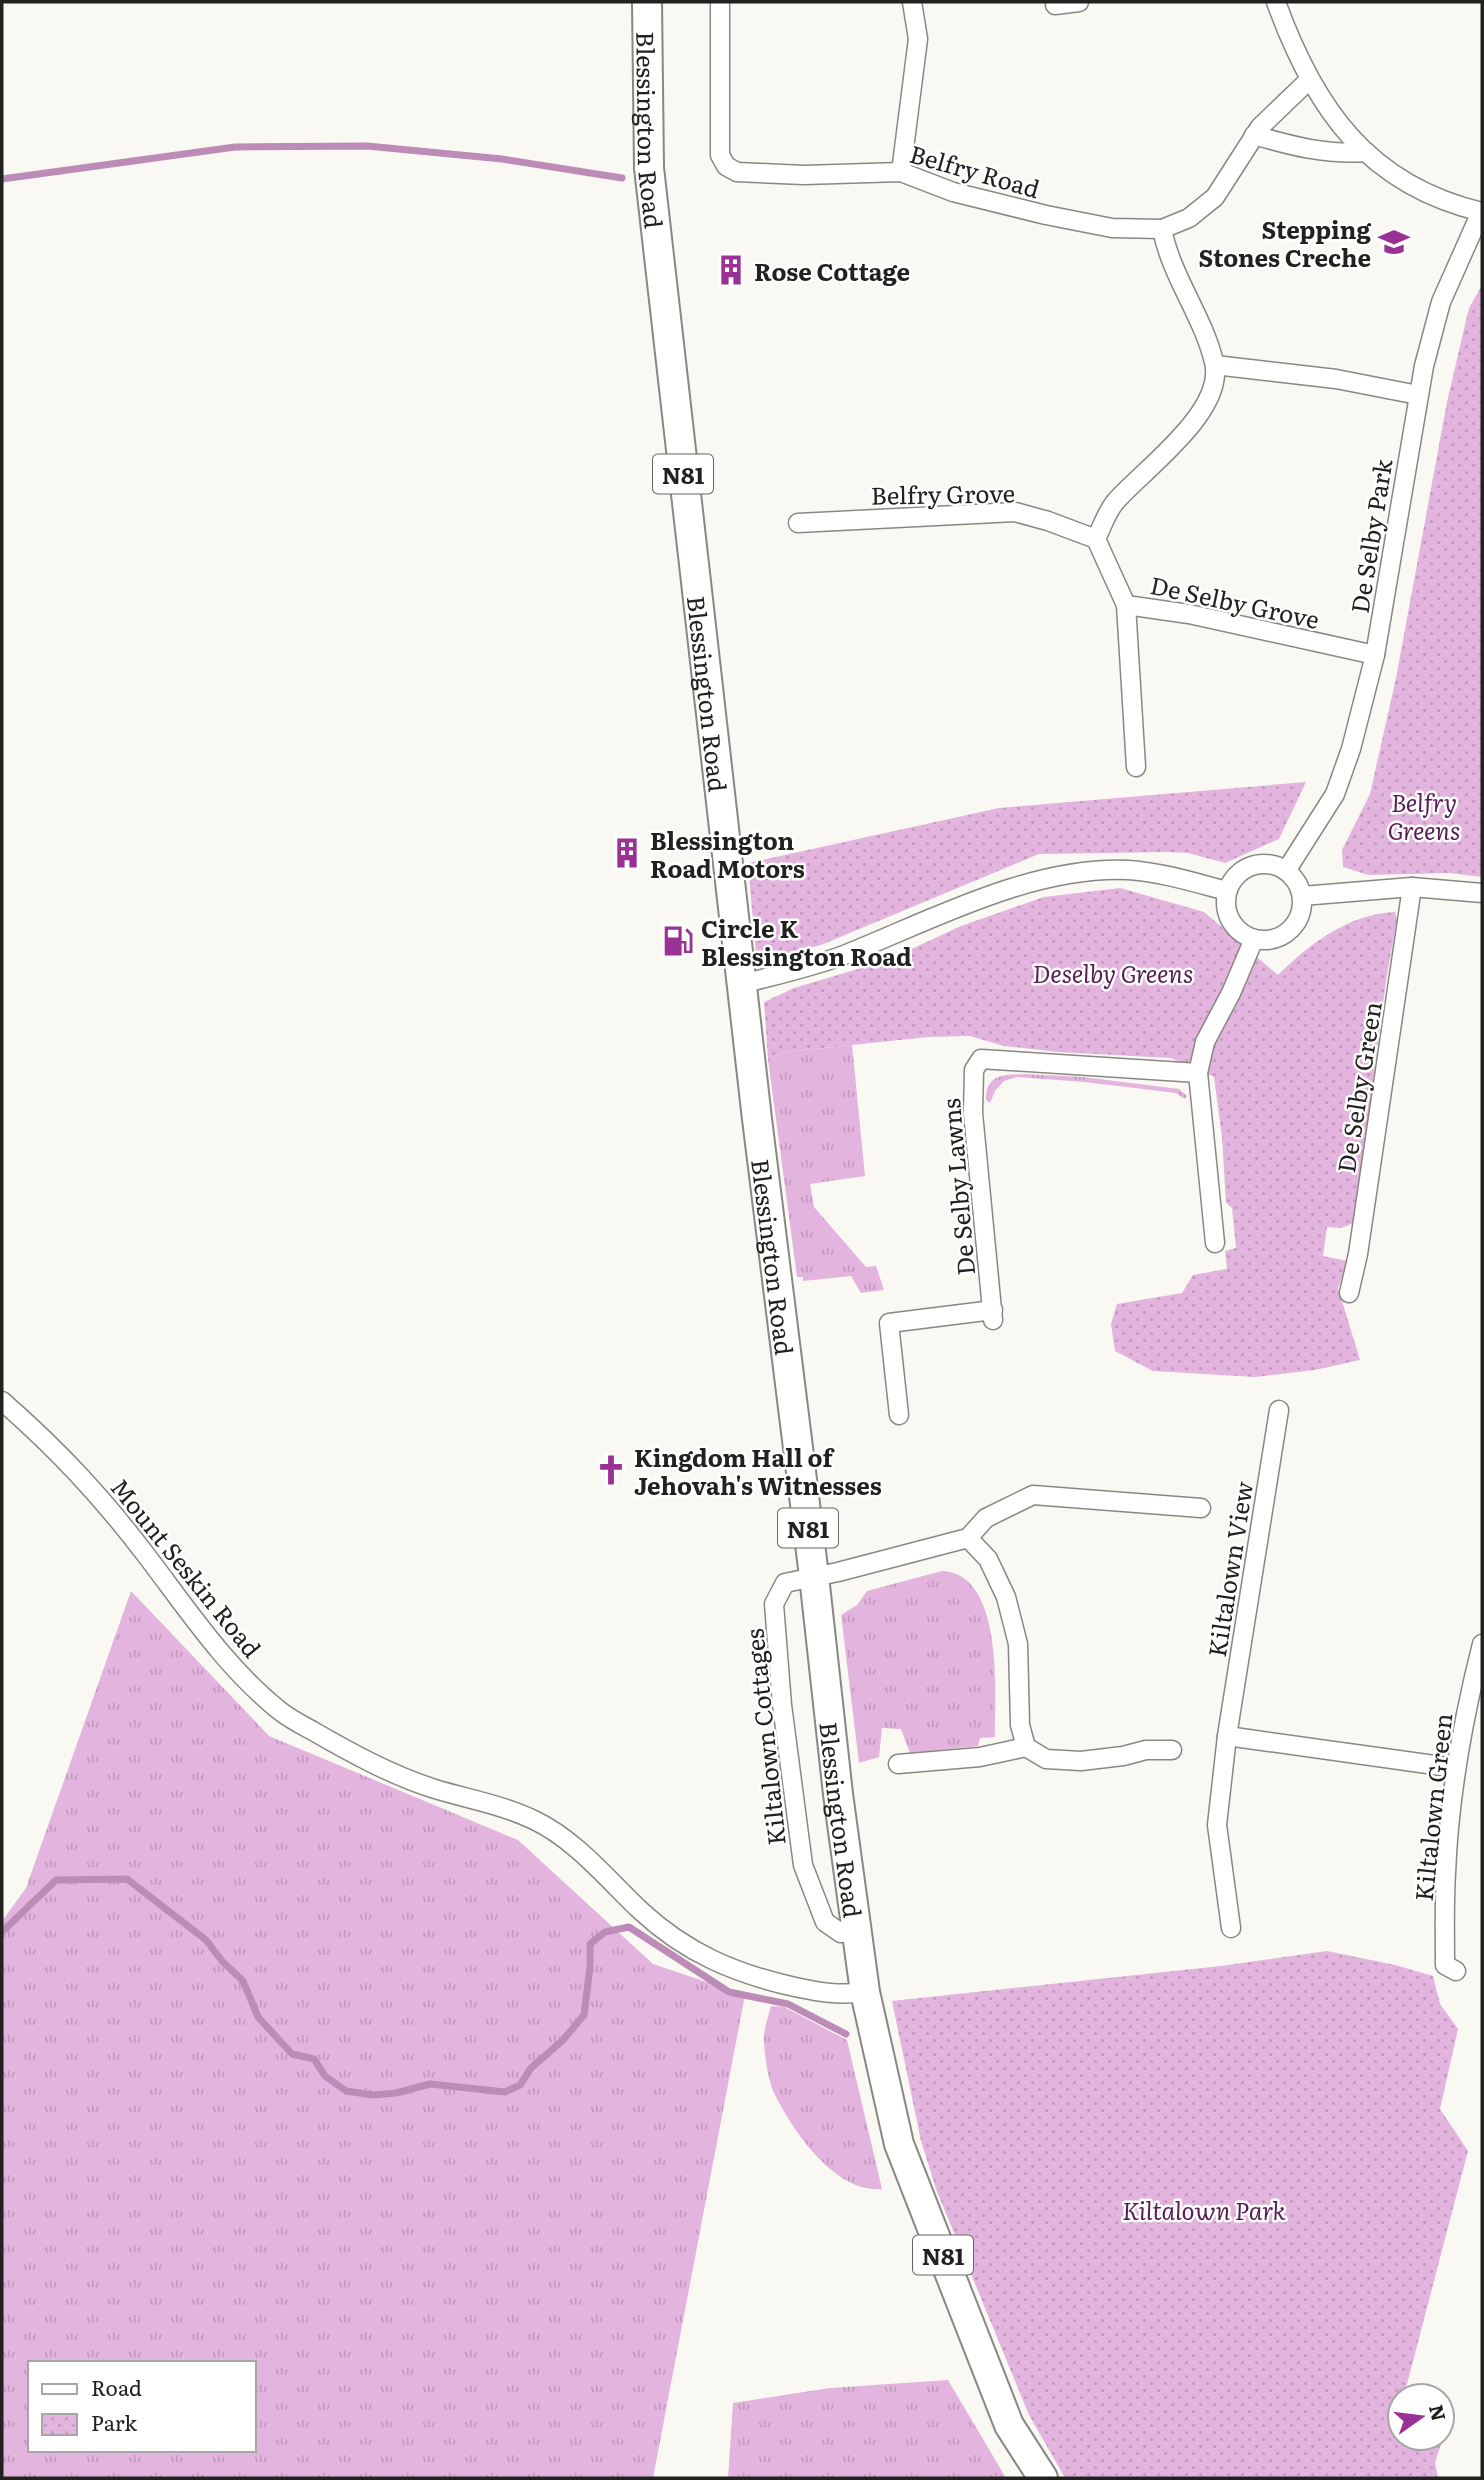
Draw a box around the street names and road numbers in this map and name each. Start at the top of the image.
street label: Blessington Road [630,31,673,230]
street label: Belfry Road [906,135,1044,205]
road number: N81 [653,454,713,494]
street label: De Selby Park [1341,456,1400,616]
street label: Belfry Grove [871,474,1015,512]
street label: De Selby Grove [1147,566,1323,636]
street label: Blessington Road [680,594,737,794]
street label: De Selby Green [1327,999,1389,1175]
street label: De Selby Lawns [932,1097,982,1277]
street label: Blessington Road [745,1157,804,1357]
street label: Mount Seskin Road [104,1470,270,1664]
street label: Kiltalown View [1198,1478,1260,1659]
road number: N81 [778,1508,838,1548]
street label: Kiltalown Cottages [735,1627,793,1847]
street label: Kiltalown Green [1405,1711,1459,1903]
street label: Blessington Road [813,1720,872,1920]
road number: N81 [913,2236,973,2274]

